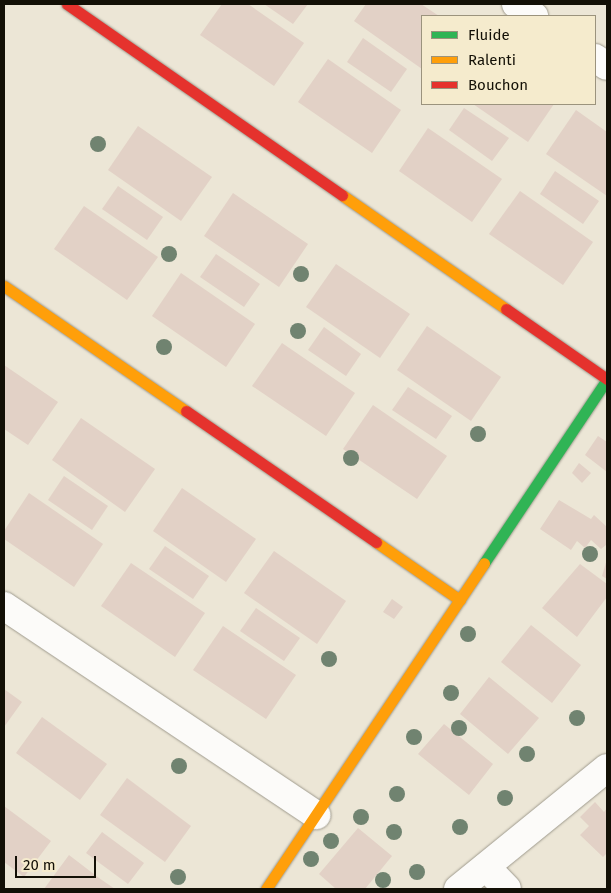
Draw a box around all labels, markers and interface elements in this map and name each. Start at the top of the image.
legend [421,15,596,105]
text: Fluide [468,26,510,44]
text: Ralenti [468,51,516,69]
text: Bouchon [468,76,528,94]
scale bar [18,846,99,878]
text: 20 m [23,856,56,874]

